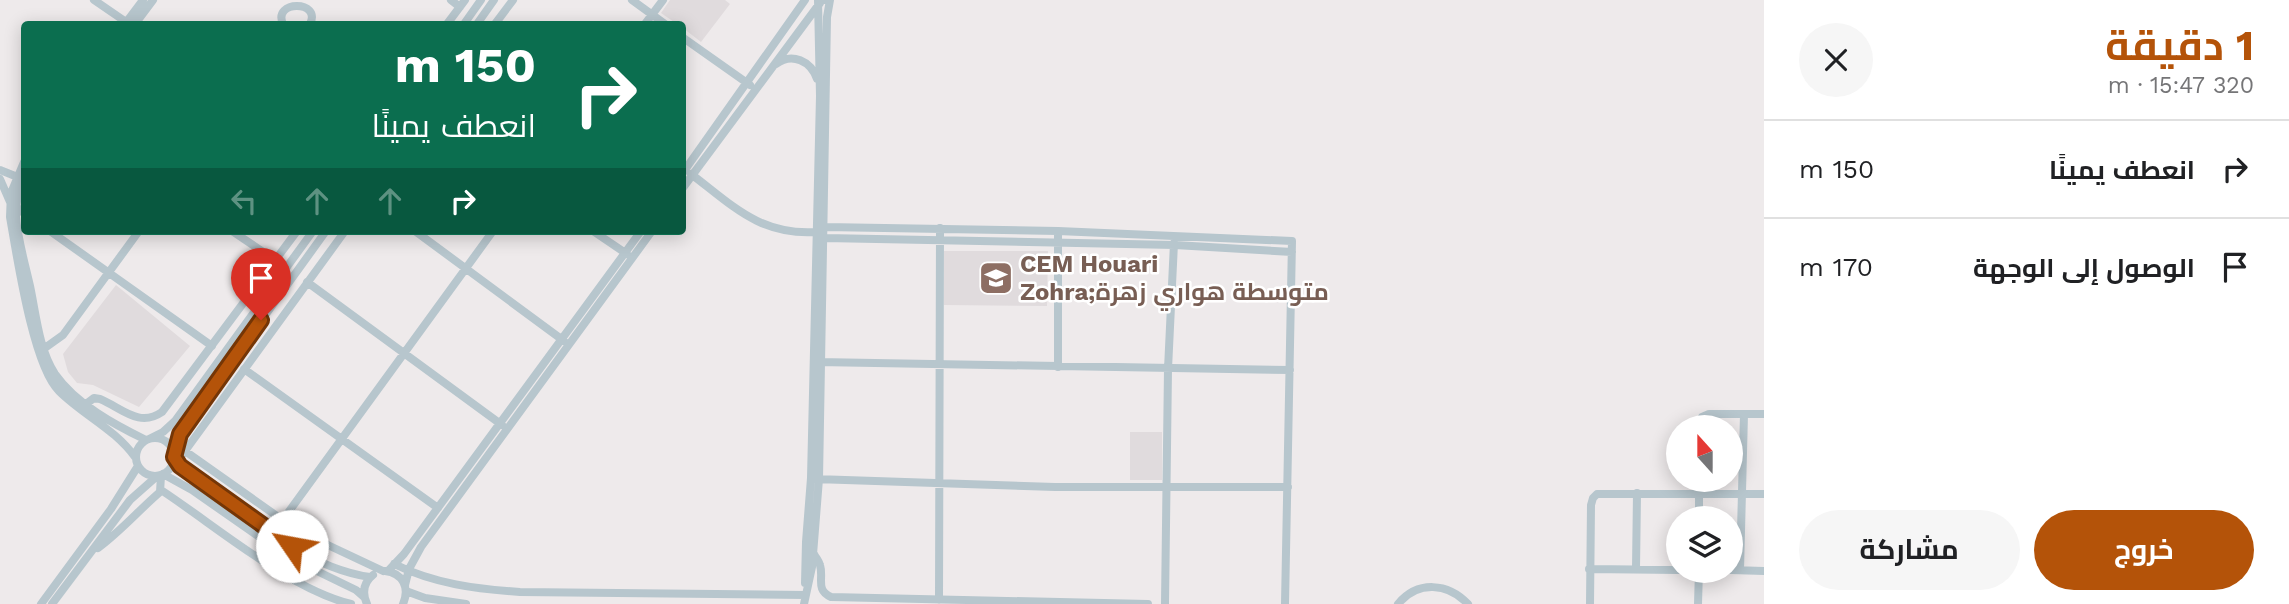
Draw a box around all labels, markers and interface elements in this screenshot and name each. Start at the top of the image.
text: 1 دقيقة [2105,21,2254,70]
button: close [1799,23,1873,97]
text: 150 m [395,36,536,94]
icon: right [560,49,651,140]
text: 320 m · 15:47 [2108,72,2254,99]
text: انعطف يمينًا [371,107,536,145]
icon: right [2216,150,2254,188]
text: 150 m [1799,154,1874,184]
text: انعطف يمينًا [2049,155,2195,185]
icon: left [225,182,263,220]
icon: ahead [298,182,336,220]
icon: ahead [371,182,409,220]
icon: right [444,182,482,220]
pin [231,248,291,320]
icon: arrive [2216,248,2254,286]
place label: CEM Houari Zohra;متوسطة هواري زهرة [1020,250,1329,311]
text: 170 m [1799,252,1873,282]
text: الوصول إلى الوجهة [1973,253,2195,283]
icon: arrive [242,259,280,297]
school or university icon: CEM Houari Zohra;متوسطة هواري زهرة [977,259,1015,297]
north arrow [1666,415,1743,492]
map controls [1666,415,1743,583]
button: layers [1666,506,1743,583]
position arrow [255,509,329,583]
button: مشاركة [1799,510,2020,590]
button: خروج [2034,510,2254,590]

